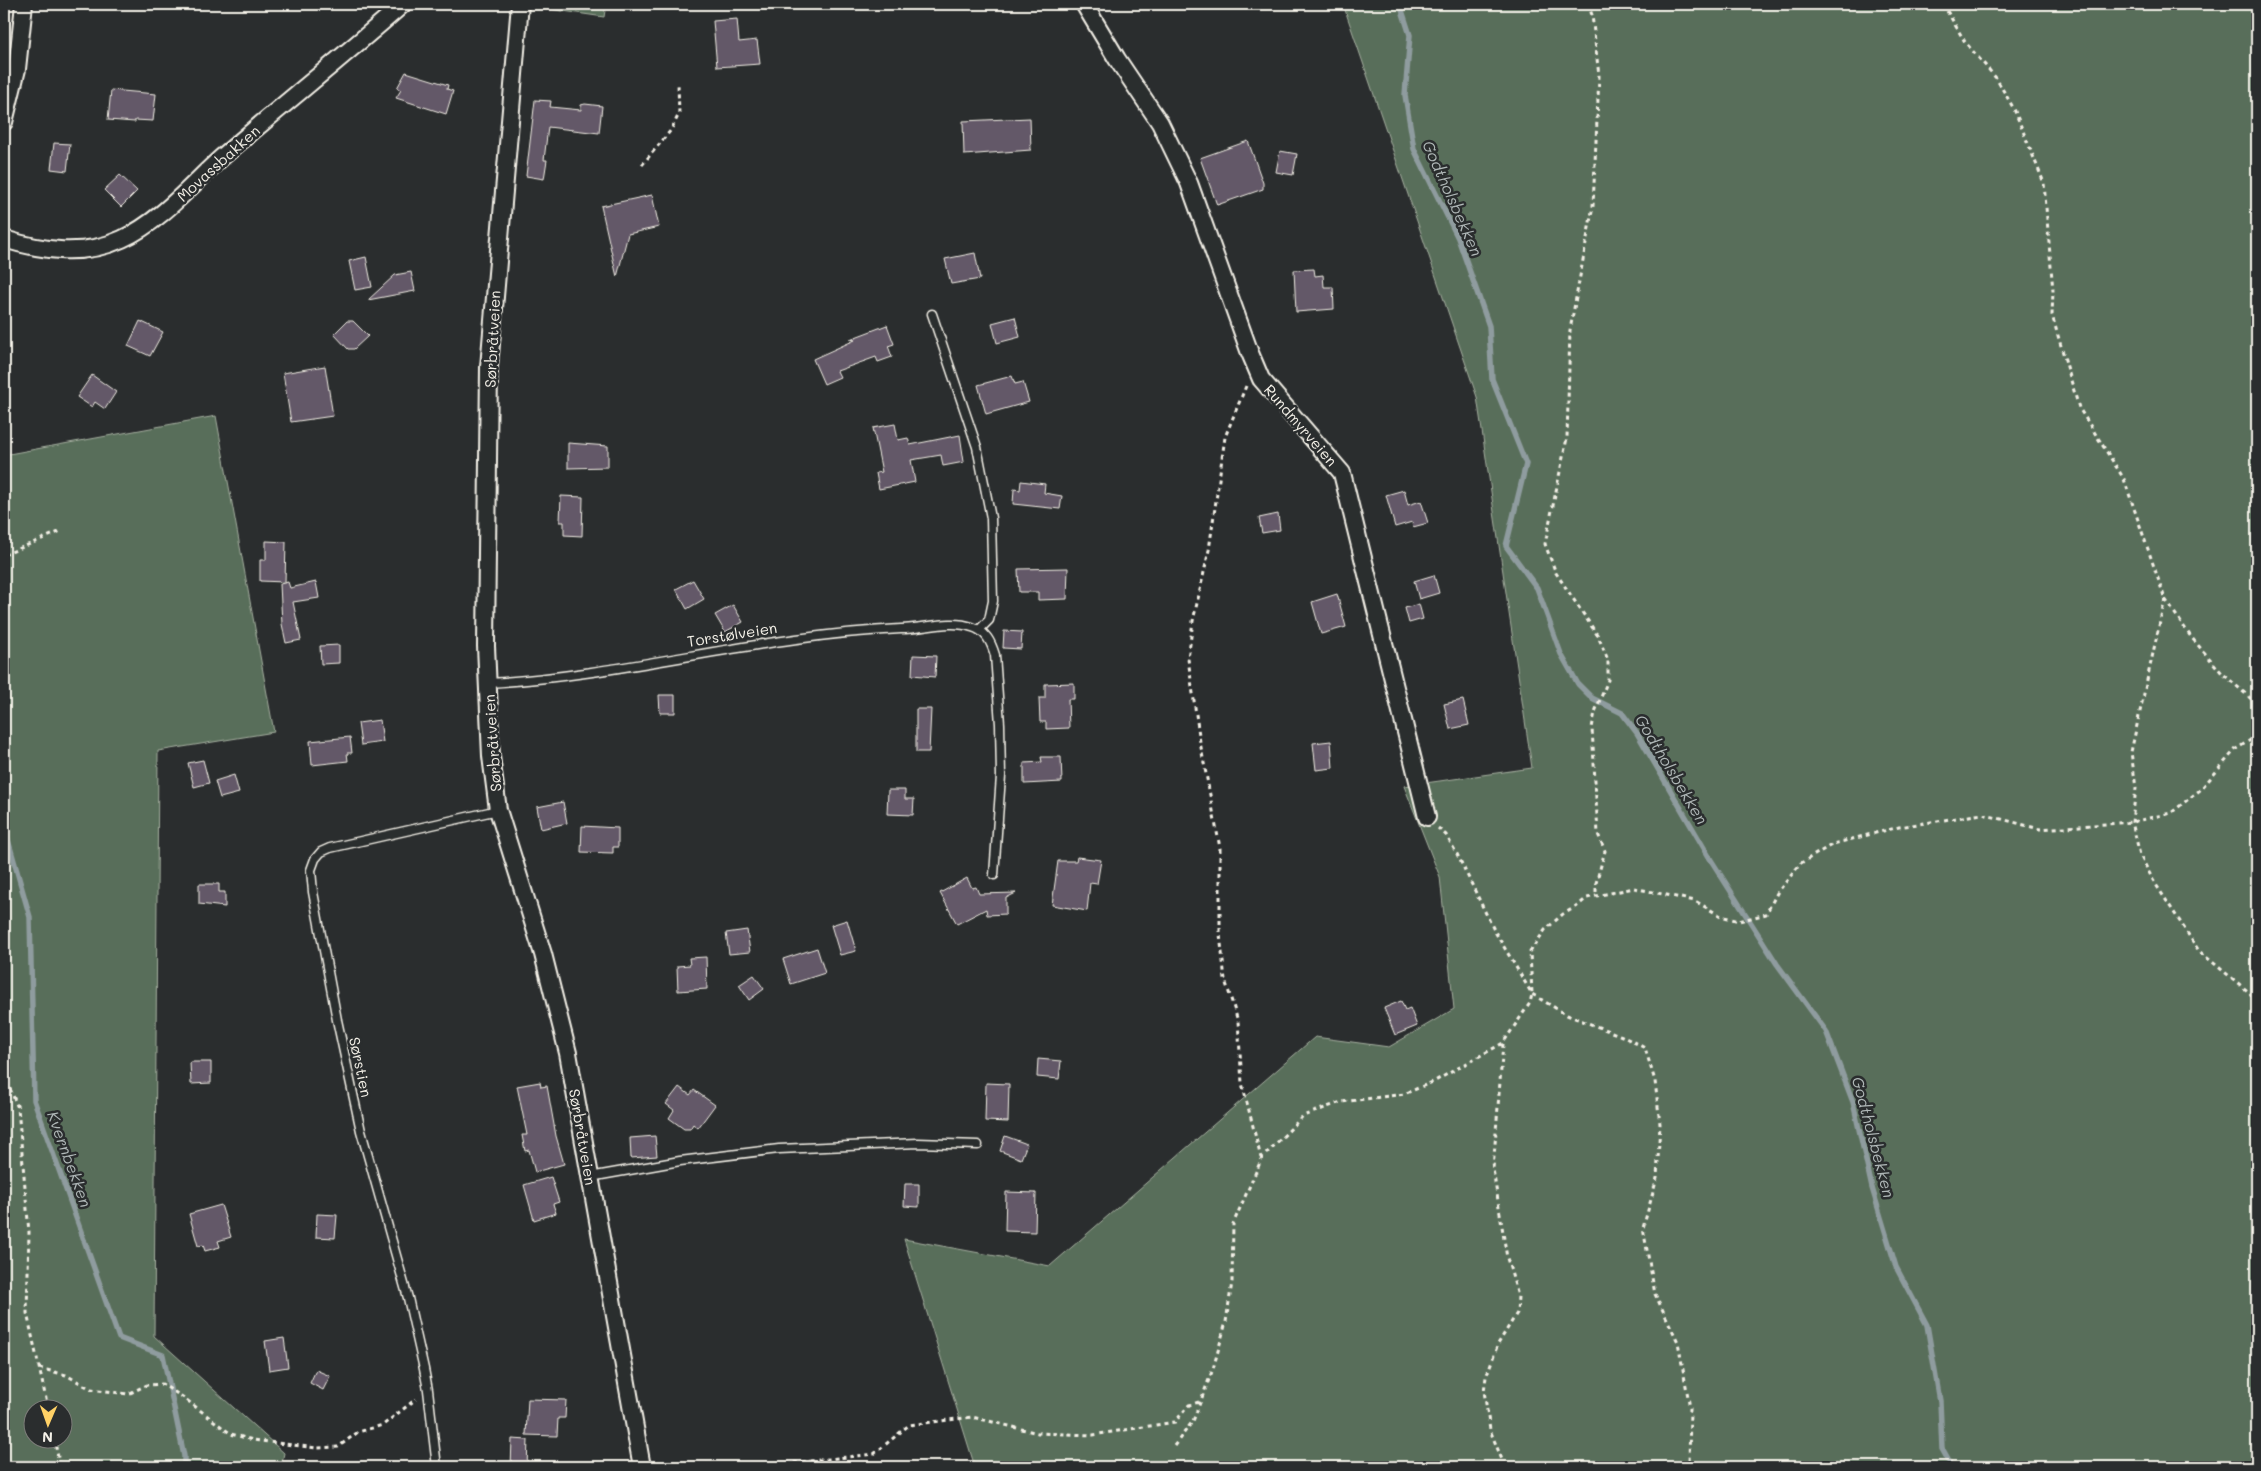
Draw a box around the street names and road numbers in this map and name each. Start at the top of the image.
street label: Movassbakken [172,120,264,206]
street label: Sørbråtveien [479,290,505,388]
street label: Rundmyrveien [1260,380,1342,470]
street label: Torstølveien [686,617,778,651]
street label: Sørbråtveien [479,694,505,792]
street label: Sørstien [345,1035,377,1099]
street label: Sørbråtveien [565,1087,601,1187]

